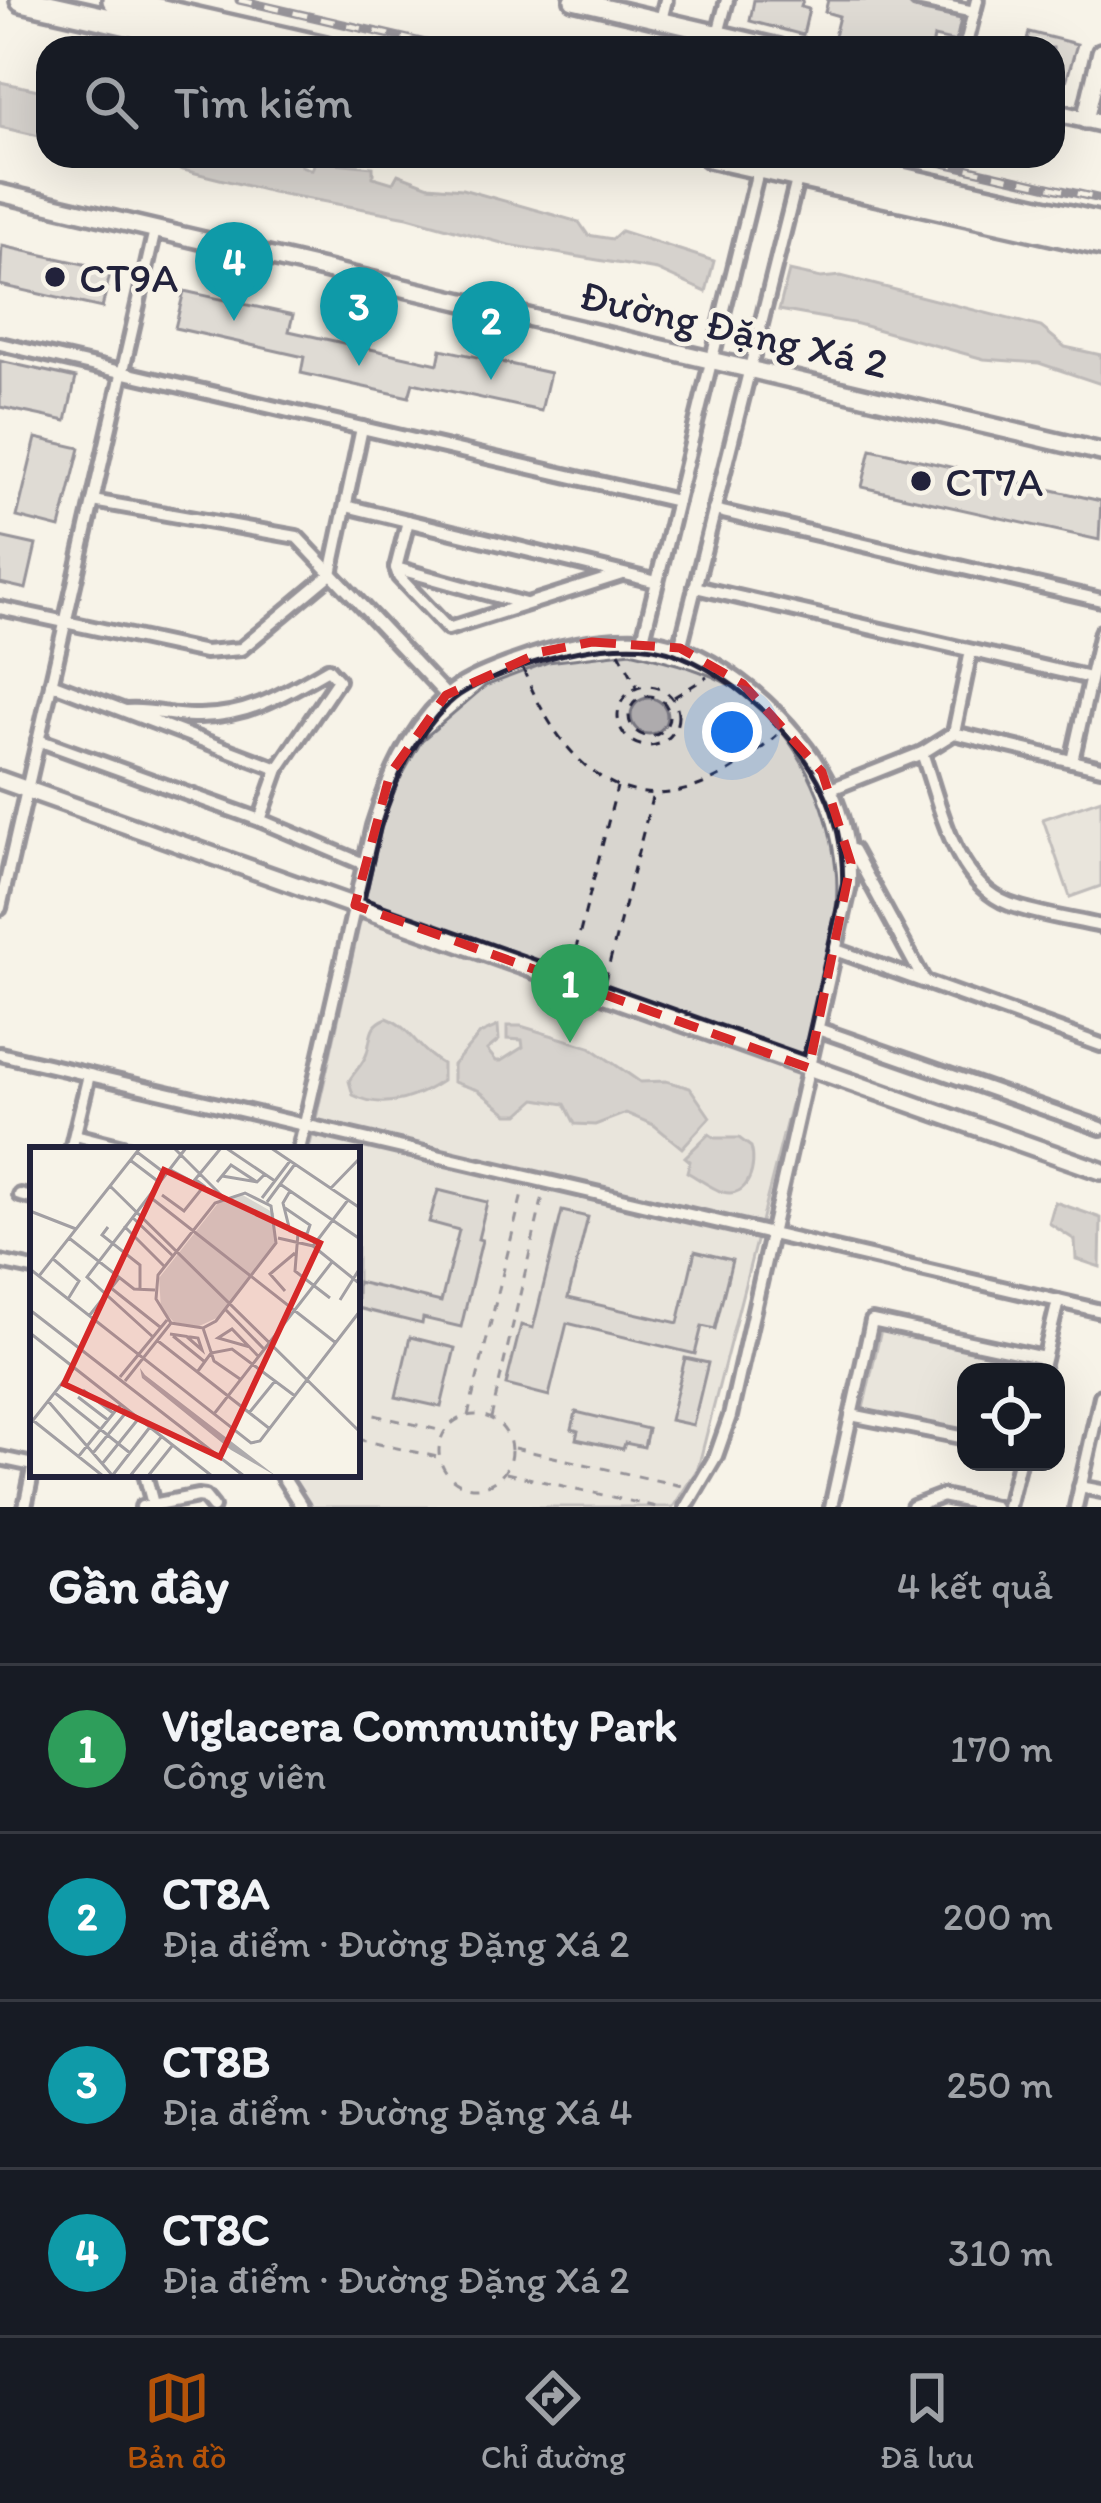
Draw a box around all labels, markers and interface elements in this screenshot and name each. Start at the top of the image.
search box [36,36,1065,168]
icon: search [78,69,144,135]
text: Tìm kiếm [174,75,353,129]
pin: 4 [195,222,273,321]
place label: CT9A [79,252,179,303]
marker: CT9A [42,264,68,290]
pin: 3 [320,267,398,366]
street label: Đường Đặng Xá 2 [575,269,893,389]
pin: 2 [452,281,530,380]
place label: CT7A [945,456,1043,507]
marker: CT7A [908,468,934,494]
your location [702,702,762,762]
pin: 1 [531,944,609,1043]
inset map [30,1147,360,1477]
map controls [957,1363,1065,1471]
button: locate [957,1363,1065,1471]
text: Gần đây [48,1555,229,1616]
text: 4 kết quả [897,1562,1053,1609]
text: Viglacera Community Park [162,1698,677,1752]
text: 1 [78,1725,96,1772]
text: 170 m [950,1725,1053,1772]
text: Công viên [162,1752,326,1799]
text: CT8A [162,1866,270,1920]
text: 2 [77,1893,97,1940]
text: 200 m [943,1893,1053,1940]
text: Địa điểm · Đường Đặng Xá 2 [162,1920,630,1967]
text: CT8B [162,2034,270,2088]
text: 3 [76,2061,98,2108]
text: 250 m [946,2061,1053,2108]
text: Địa điểm · Đường Đặng Xá 4 [162,2088,633,2135]
text: CT8C [162,2202,270,2256]
text: 4 [75,2229,99,2276]
text: 310 m [948,2229,1053,2276]
text: Địa điểm · Đường Đặng Xá 2 [162,2256,630,2303]
tab: Bản đồ [127,2365,227,2476]
tab: Chỉ đường [481,2365,626,2476]
tab: Đã lưu [880,2365,974,2476]

